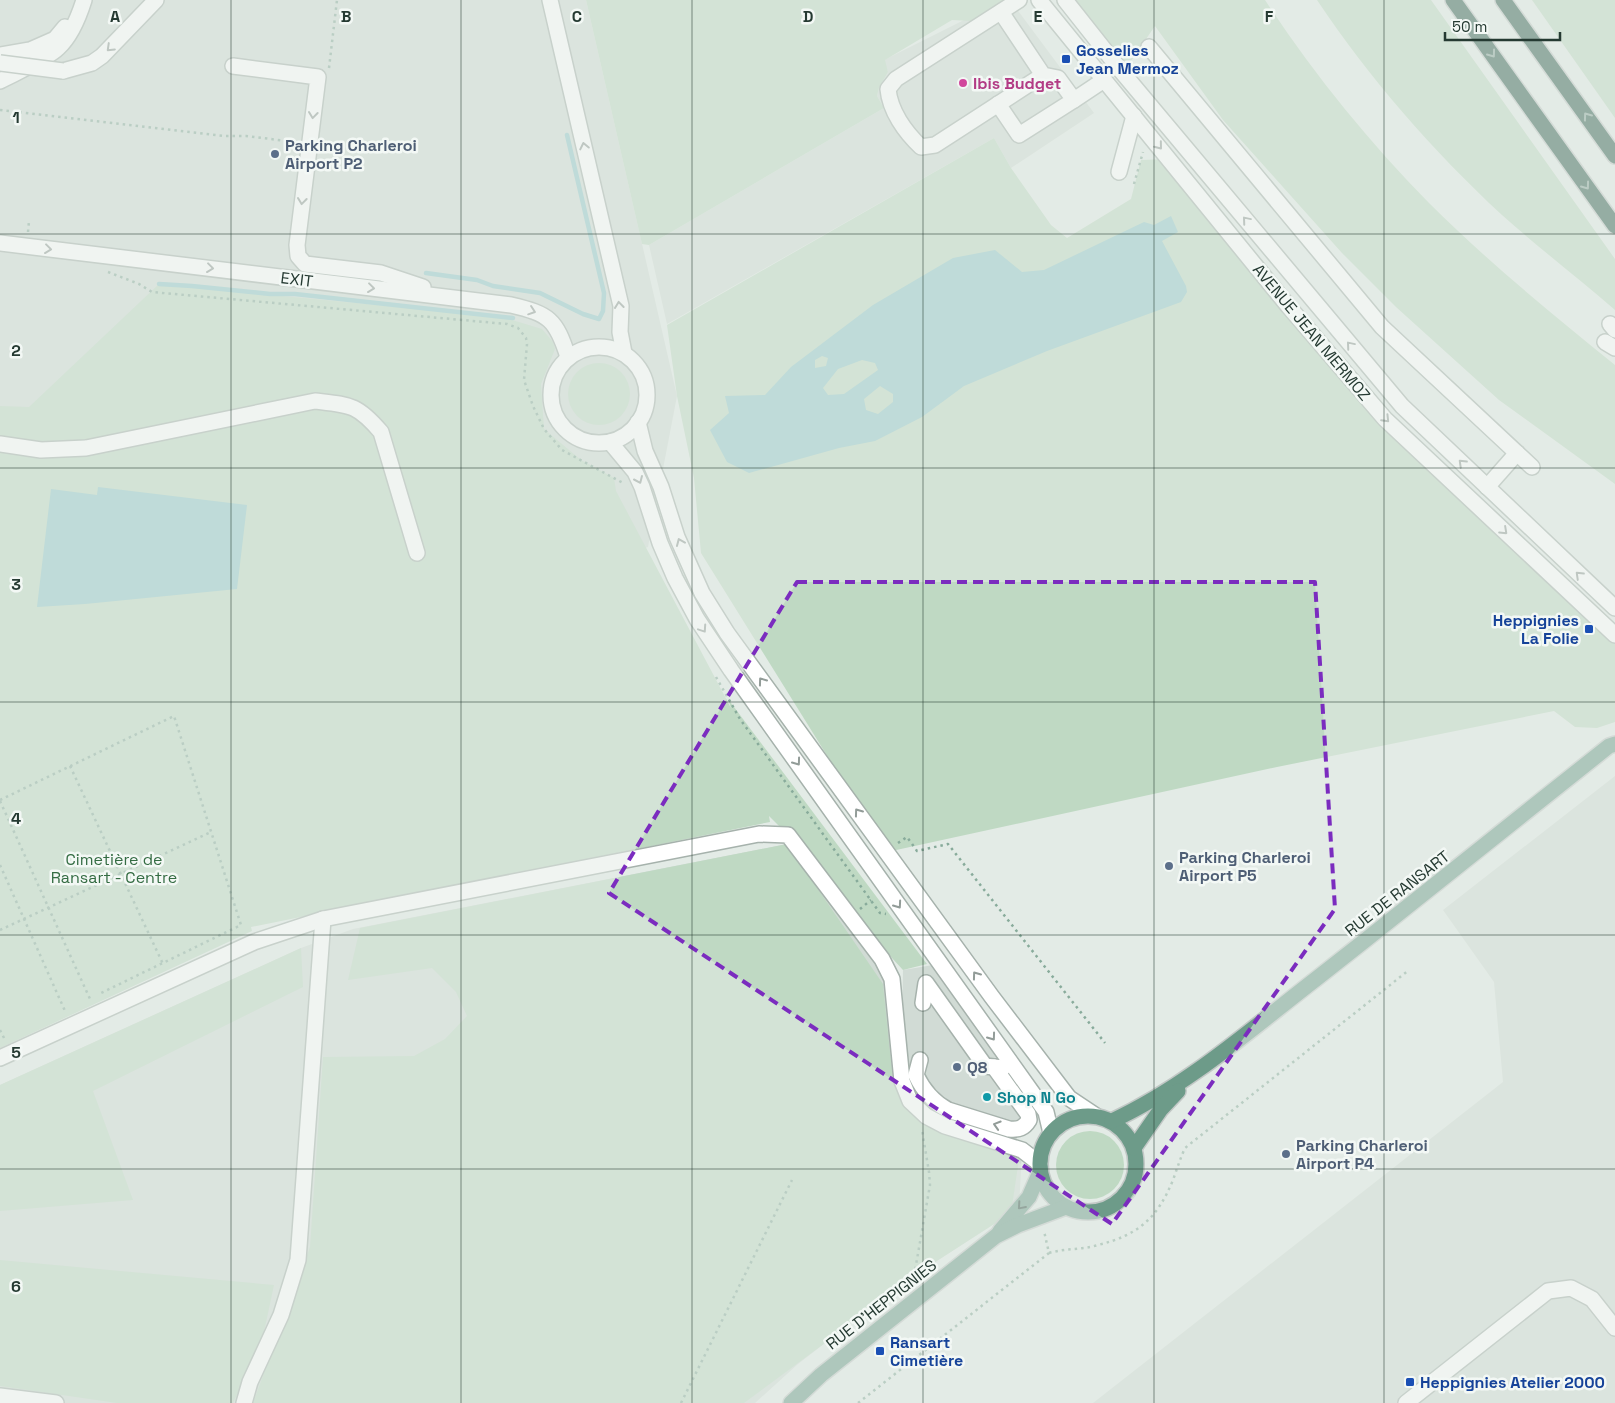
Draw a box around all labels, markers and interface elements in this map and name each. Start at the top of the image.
text: A [110,6,120,27]
text: B [341,6,351,27]
text: C [572,6,582,27]
text: D [803,6,813,27]
text: E [1034,6,1043,27]
text: F [1265,6,1274,27]
scale bar [1445,10,1560,42]
text: 50 m [1452,17,1487,36]
place label: Gosselies Jean Mermoz [1076,40,1179,79]
one-way arrow [107,42,116,51]
one-way arrow [1486,48,1495,58]
marker: Gosselies Jean Mermoz [1060,53,1072,65]
place label: Ibis Budget [973,73,1061,94]
marker: Ibis Budget [957,77,969,89]
text: 1 [12,107,20,128]
one-way arrow [308,111,319,119]
one-way arrow [1584,112,1593,122]
place label: Parking Charleroi Airport P2 [285,135,417,174]
one-way arrow [1153,141,1162,150]
one-way arrow [580,142,590,151]
marker: Parking Charleroi Airport P2 [269,148,281,160]
one-way arrow [1580,180,1589,190]
one-way arrow [297,197,308,205]
one-way arrow [1243,217,1252,226]
one-way arrow [45,243,53,254]
street label: AVENUE JEAN MERMOZ [1248,260,1375,405]
one-way arrow [206,262,214,273]
street label: EXIT [280,267,314,292]
one-way arrow [367,282,375,293]
one-way arrow [614,300,625,308]
one-way arrow [527,305,535,315]
text: 2 [11,340,21,361]
one-way arrow [1347,341,1356,350]
one-way arrow [1380,413,1389,422]
one-way arrow [1458,460,1467,469]
one-way arrow [633,475,643,484]
one-way arrow [1498,525,1507,534]
one-way arrow [675,538,686,547]
one-way arrow [1576,572,1585,581]
text: 3 [11,574,21,595]
place label: Heppignies La Folie [1493,610,1579,649]
one-way arrow [697,623,706,633]
marker: Heppignies La Folie [1583,623,1595,635]
one-way arrow [759,677,768,687]
one-way arrow [791,756,800,765]
text: 4 [11,808,21,829]
one-way arrow [855,809,864,818]
street label: RUE DE RANSART [1341,846,1454,941]
place label: Parking Charleroi Airport P5 [1179,847,1311,886]
park label: Cimetière de Ransart - Centre [51,849,177,888]
marker: Parking Charleroi Airport P5 [1163,860,1175,872]
one-way arrow [892,899,901,909]
one-way arrow [974,972,982,981]
one-way arrow [986,1032,995,1041]
text: 5 [11,1042,21,1063]
place label: Q8 [967,1057,988,1078]
marker: Q8 [951,1061,963,1073]
place label: Shop N Go [997,1087,1076,1108]
marker: Shop N Go [981,1091,993,1103]
one-way arrow [993,1121,1002,1131]
place label: Parking Charleroi Airport P4 [1296,1135,1428,1174]
marker: Parking Charleroi Airport P4 [1280,1148,1292,1160]
one-way arrow [1018,1200,1027,1209]
street label: RUE D'HEPPIGNIES [822,1254,941,1354]
text: 6 [11,1276,21,1297]
place label: Ransart Cimetière [890,1332,963,1371]
marker: Ransart Cimetière [874,1345,886,1357]
place label: Heppignies Atelier 2000 [1420,1372,1605,1393]
marker: Heppignies Atelier 2000 [1404,1376,1416,1388]

